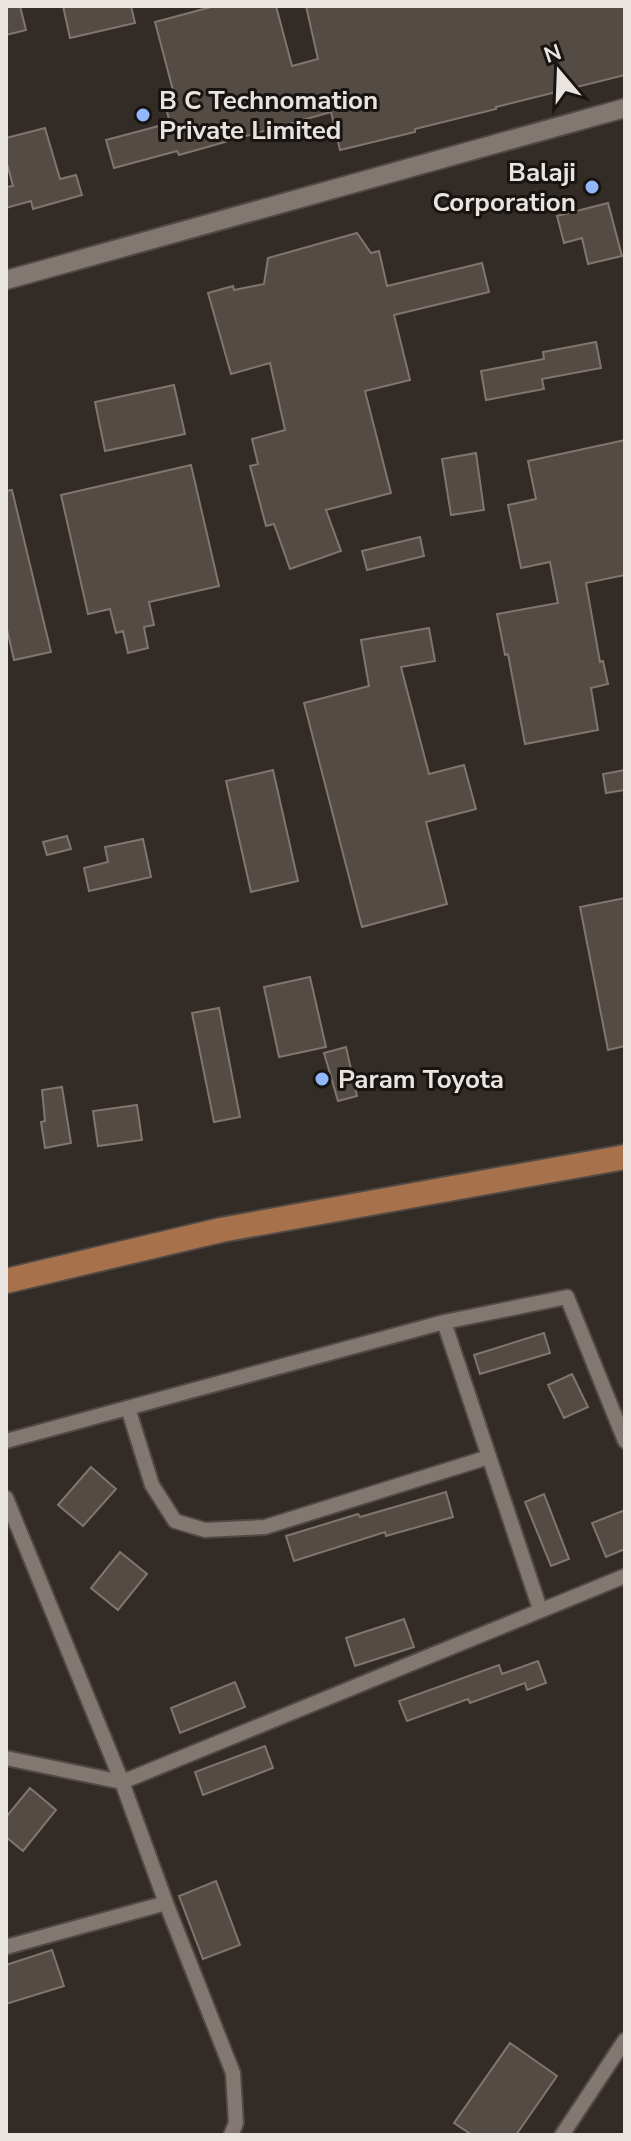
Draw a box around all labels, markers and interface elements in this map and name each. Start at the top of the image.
north arrow [519,32,599,112]
text: N [540,37,565,71]
place label: B C Technomation Private Limited [159,83,378,148]
marker: B C Technomation Private Limited [134,106,152,124]
place label: Balaji Corporation [432,155,576,220]
marker: Balaji Corporation [583,178,601,196]
place label: Param Toyota [338,1062,504,1097]
marker: Param Toyota [313,1070,331,1088]

